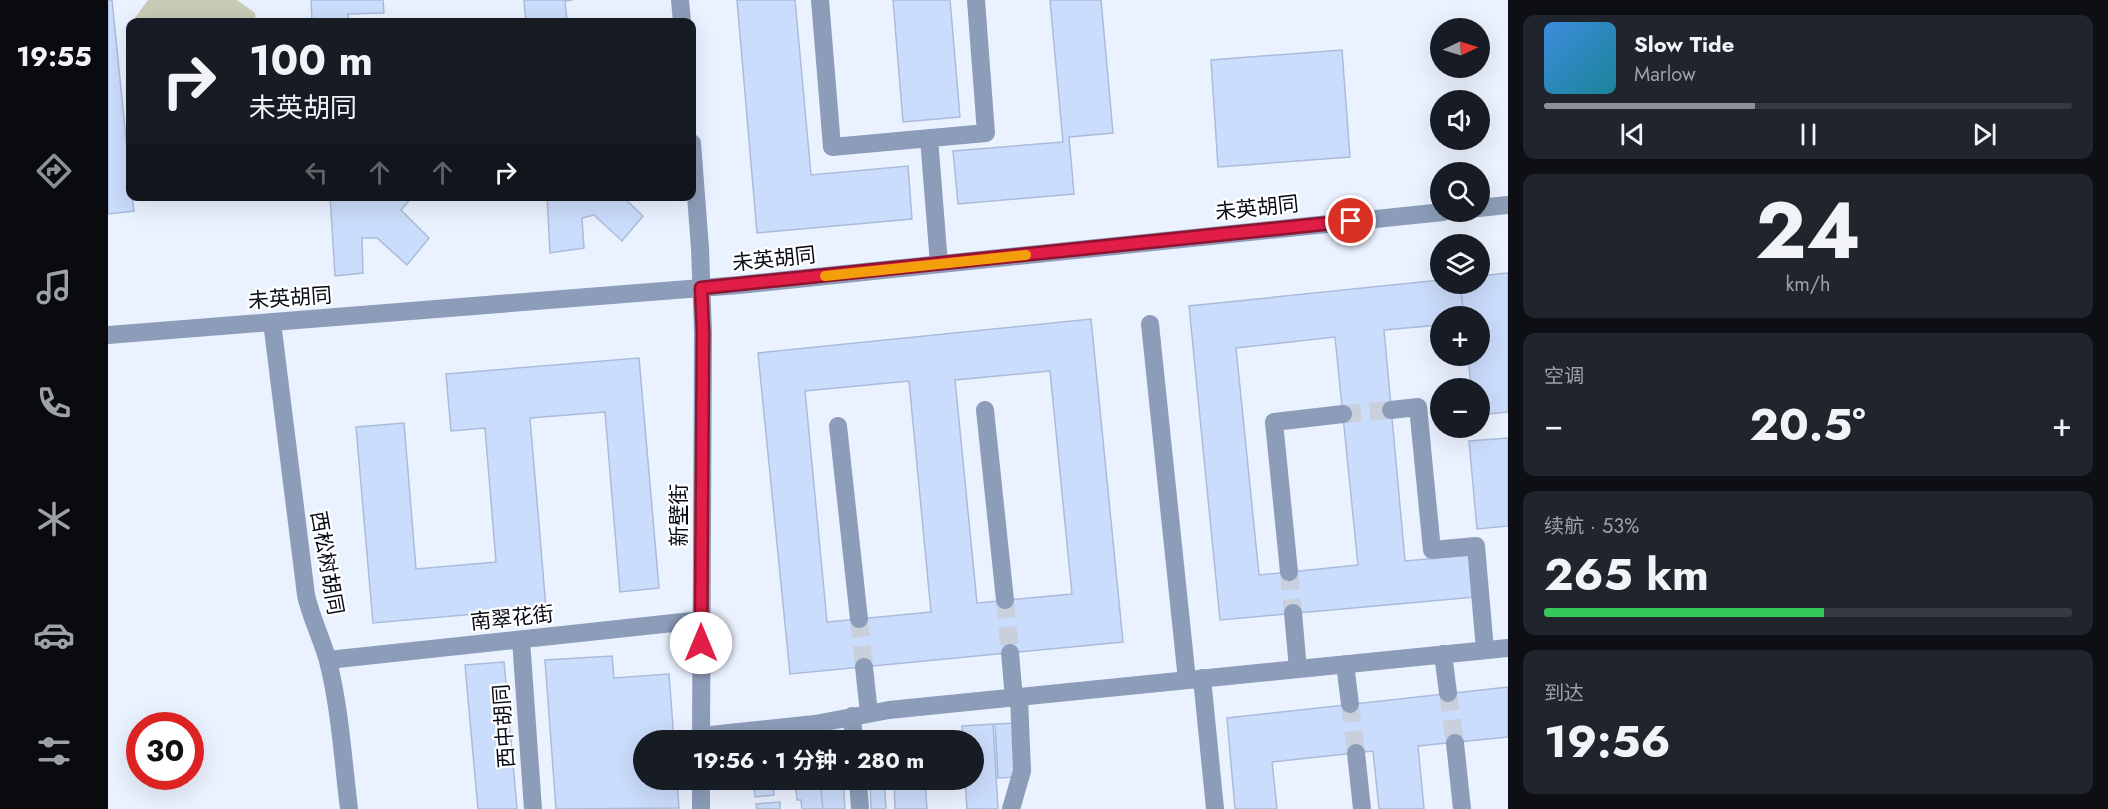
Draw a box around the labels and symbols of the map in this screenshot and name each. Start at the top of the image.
north arrow [1430,18,1490,78]
street label: 未英胡同 [1214,189,1300,227]
pin [1325,195,1376,246]
street label: 未英胡同 [731,240,817,278]
street label: 未英胡同 [247,280,333,316]
street label: 新壁街 [664,484,694,547]
street label: 西松树胡同 [303,509,351,617]
street label: 南翠花街 [469,599,555,637]
position arrow [669,611,733,675]
street label: 西中胡同 [486,683,522,769]
speed limit sign: 30 [126,712,204,790]

